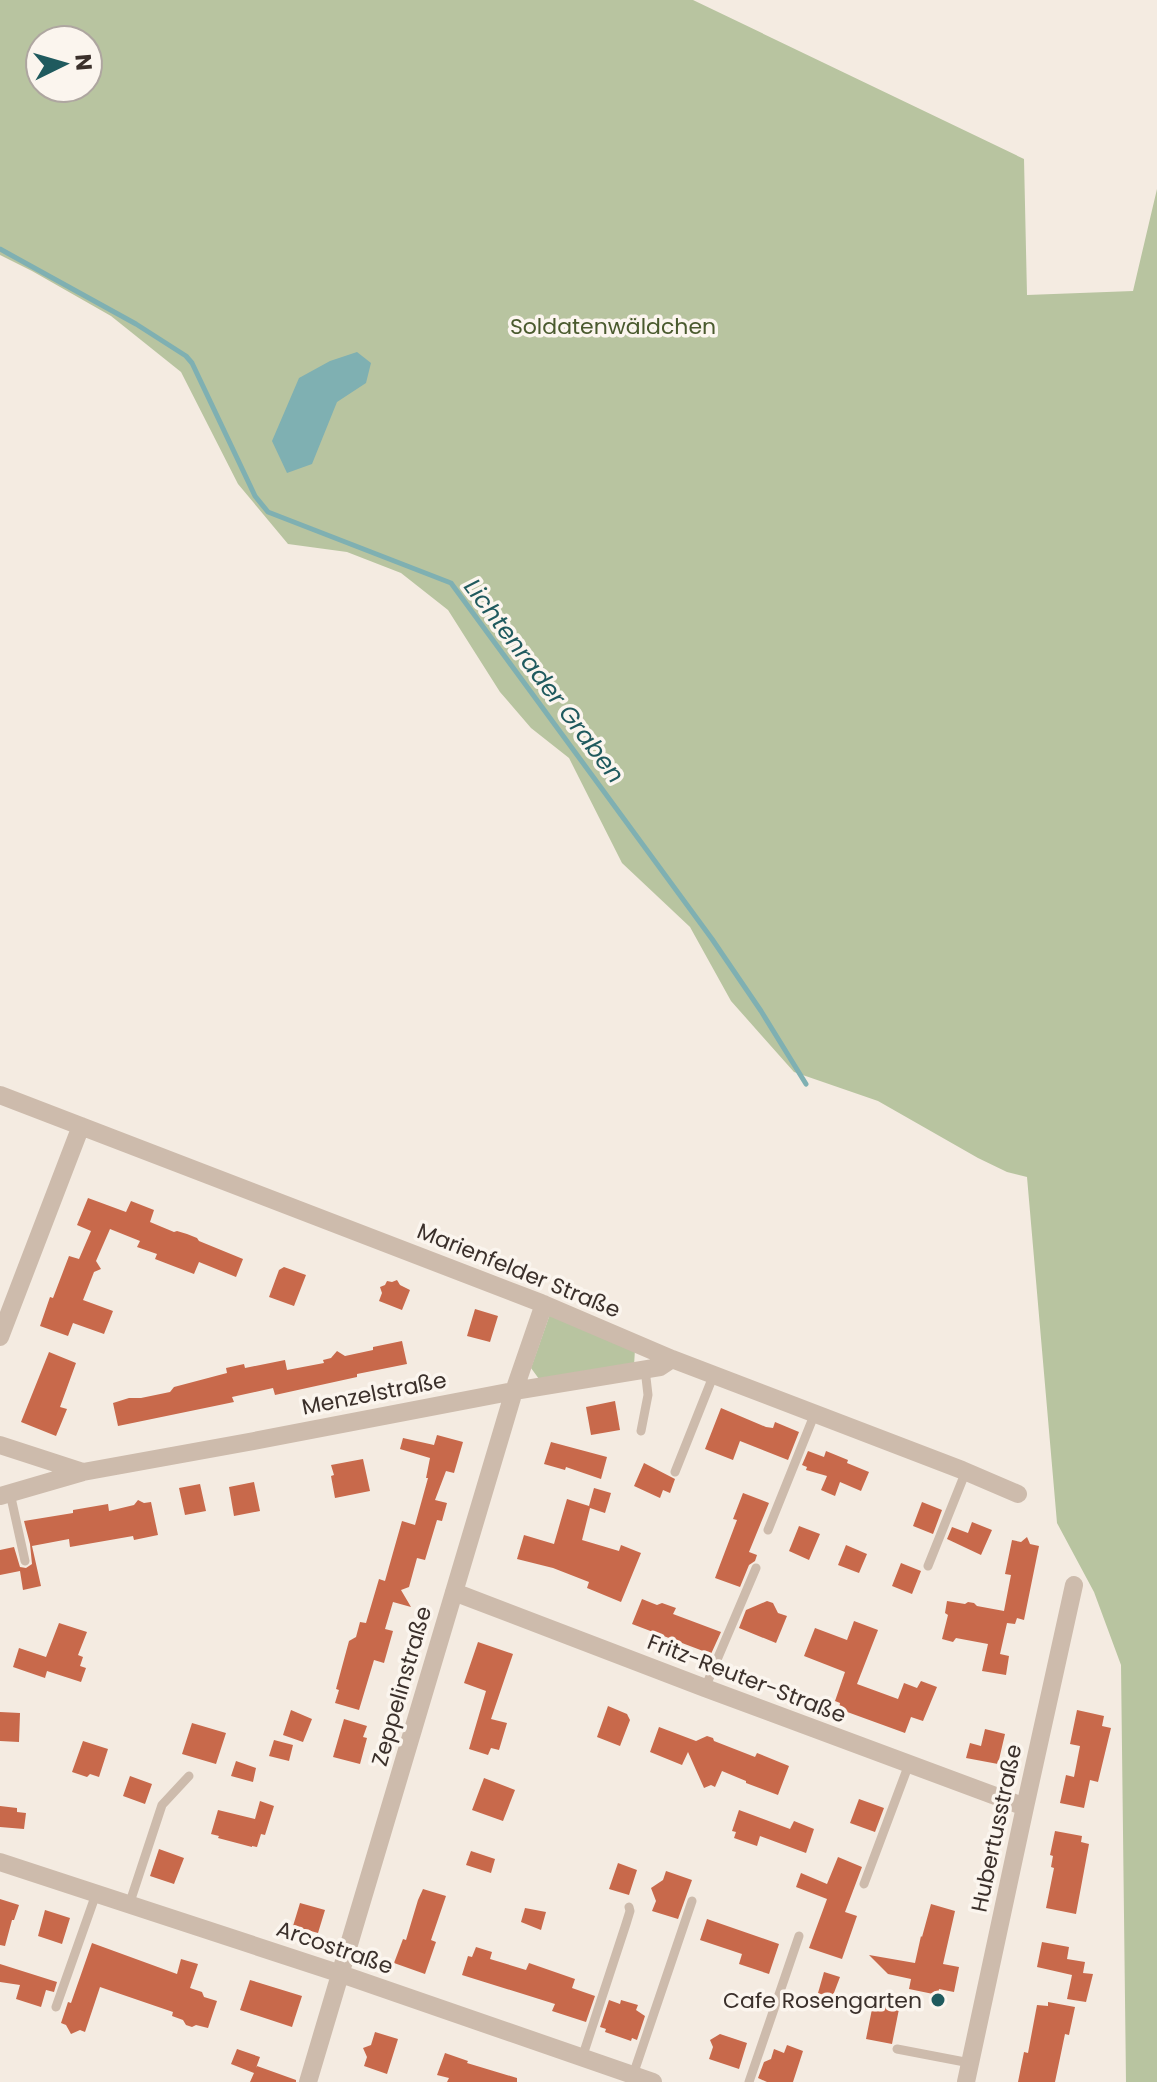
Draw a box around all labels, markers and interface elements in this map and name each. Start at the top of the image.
north arrow [24,24,104,104]
text: N [67,53,100,72]
park label: Soldatenwäldchen [510,311,716,342]
water label: Lichtenrader Graben [457,572,632,790]
street label: Marienfelder Straße [413,1216,625,1325]
street label: Menzelstraße [299,1364,449,1423]
street label: Zeppelinstraße [364,1603,439,1770]
street label: Fritz-Reuter-Straße [643,1626,851,1731]
street label: Hubertusstraße [964,1741,1029,1915]
street label: Arcostraße [272,1913,397,1982]
place label: Cafe Rosengarten [723,1985,922,2016]
marker: Cafe Rosengarten [929,1991,947,2009]

